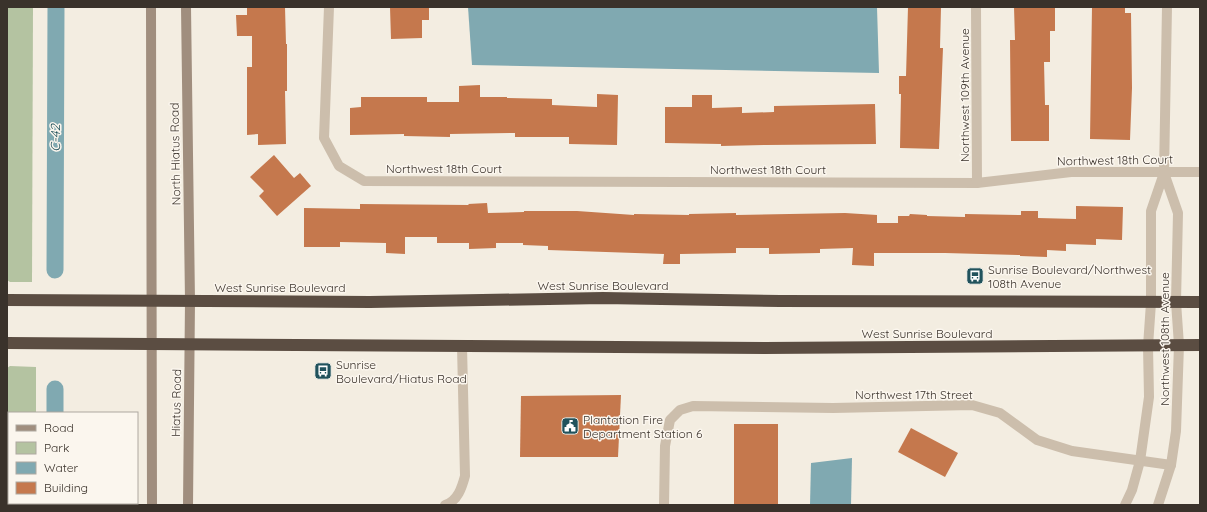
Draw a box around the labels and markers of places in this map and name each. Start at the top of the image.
place label: Sunrise Boulevard/Northwest 108th Avenue [988,262,1151,291]
bus stop icon: Sunrise Boulevard/Northwest 108th Avenue [965,266,985,286]
place label: Sunrise Boulevard/Hiatus Road [336,357,467,386]
bus stop icon: Sunrise Boulevard/Hiatus Road [313,361,333,381]
place label: Plantation Fire Department Station 6 [583,412,703,441]
public building icon: Plantation Fire Department Station 6 [560,416,580,436]

